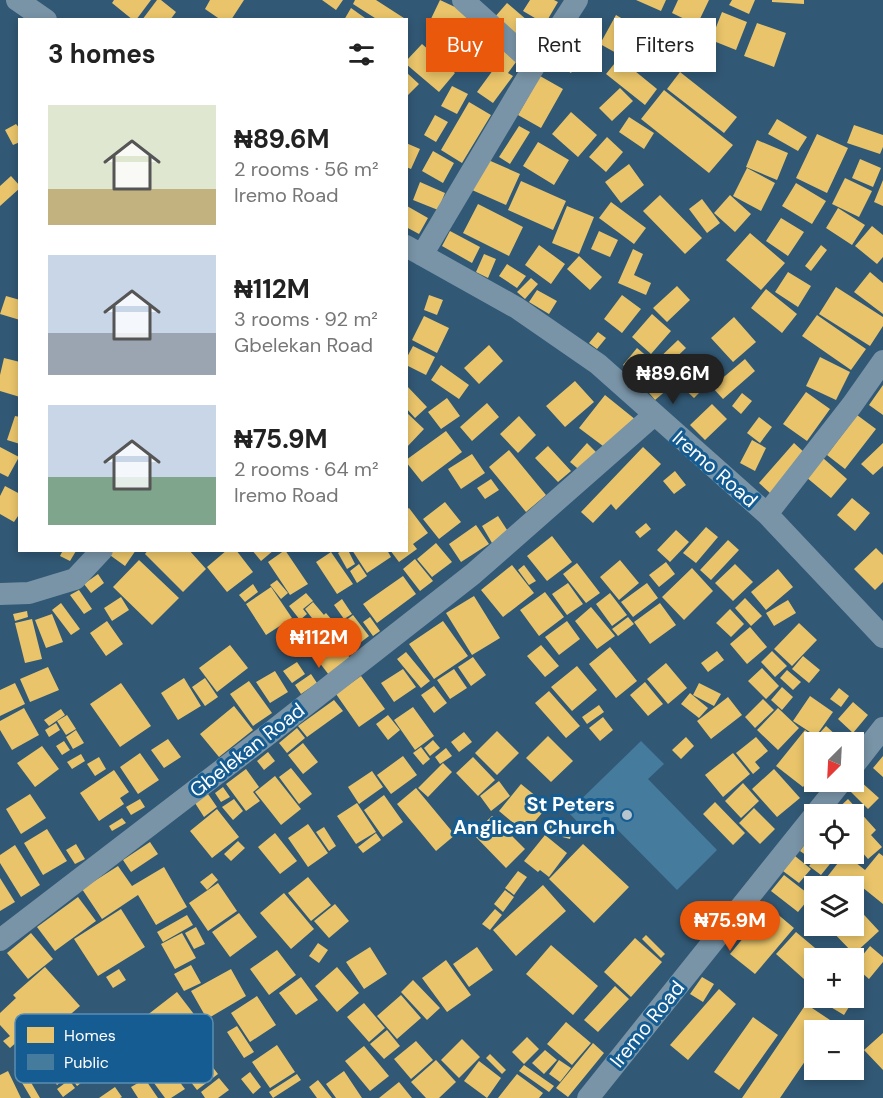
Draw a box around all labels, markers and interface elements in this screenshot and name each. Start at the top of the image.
chip: Buy [426,18,504,72]
chip: Rent [516,18,602,72]
chip: Filters [614,18,716,72]
text: 3 homes [48,37,156,71]
icon: filters [345,38,378,71]
text: ₦89.6M [234,122,330,156]
icon: home [96,129,168,201]
text: 2 rooms · 56 m² [234,156,379,182]
text: Iremo Road [234,182,339,208]
text: ₦112M [234,272,310,306]
icon: home [96,279,168,351]
text: 3 rooms · 92 m² [234,306,378,332]
text: Gbelekan Road [234,332,373,358]
pin: ₦89.6M [624,354,722,405]
text: ₦89.6M [636,360,710,386]
text: ₦75.9M [234,422,328,456]
street label: Iremo Road [667,425,763,513]
icon: home [96,429,168,501]
text: 2 rooms · 64 m² [234,456,378,482]
text: Iremo Road [234,482,339,508]
pin: ₦112M [277,618,361,669]
text: ₦112M [290,624,348,650]
street label: Gbelekan Road [184,697,310,803]
north arrow [804,732,864,792]
map controls [804,732,864,1080]
place label: St Peters Anglican Church [453,791,615,840]
button: locate [804,804,864,864]
marker: St Peters Anglican Church [620,808,634,822]
button: layers [804,876,864,936]
pin: ₦75.9M [681,901,779,952]
text: ₦75.9M [694,907,766,933]
button: + [804,948,864,1008]
street label: Iremo Road [604,975,690,1073]
legend [15,1014,213,1083]
button: − [804,1020,864,1080]
text: Homes [64,1025,116,1046]
text: Public [64,1052,109,1073]

